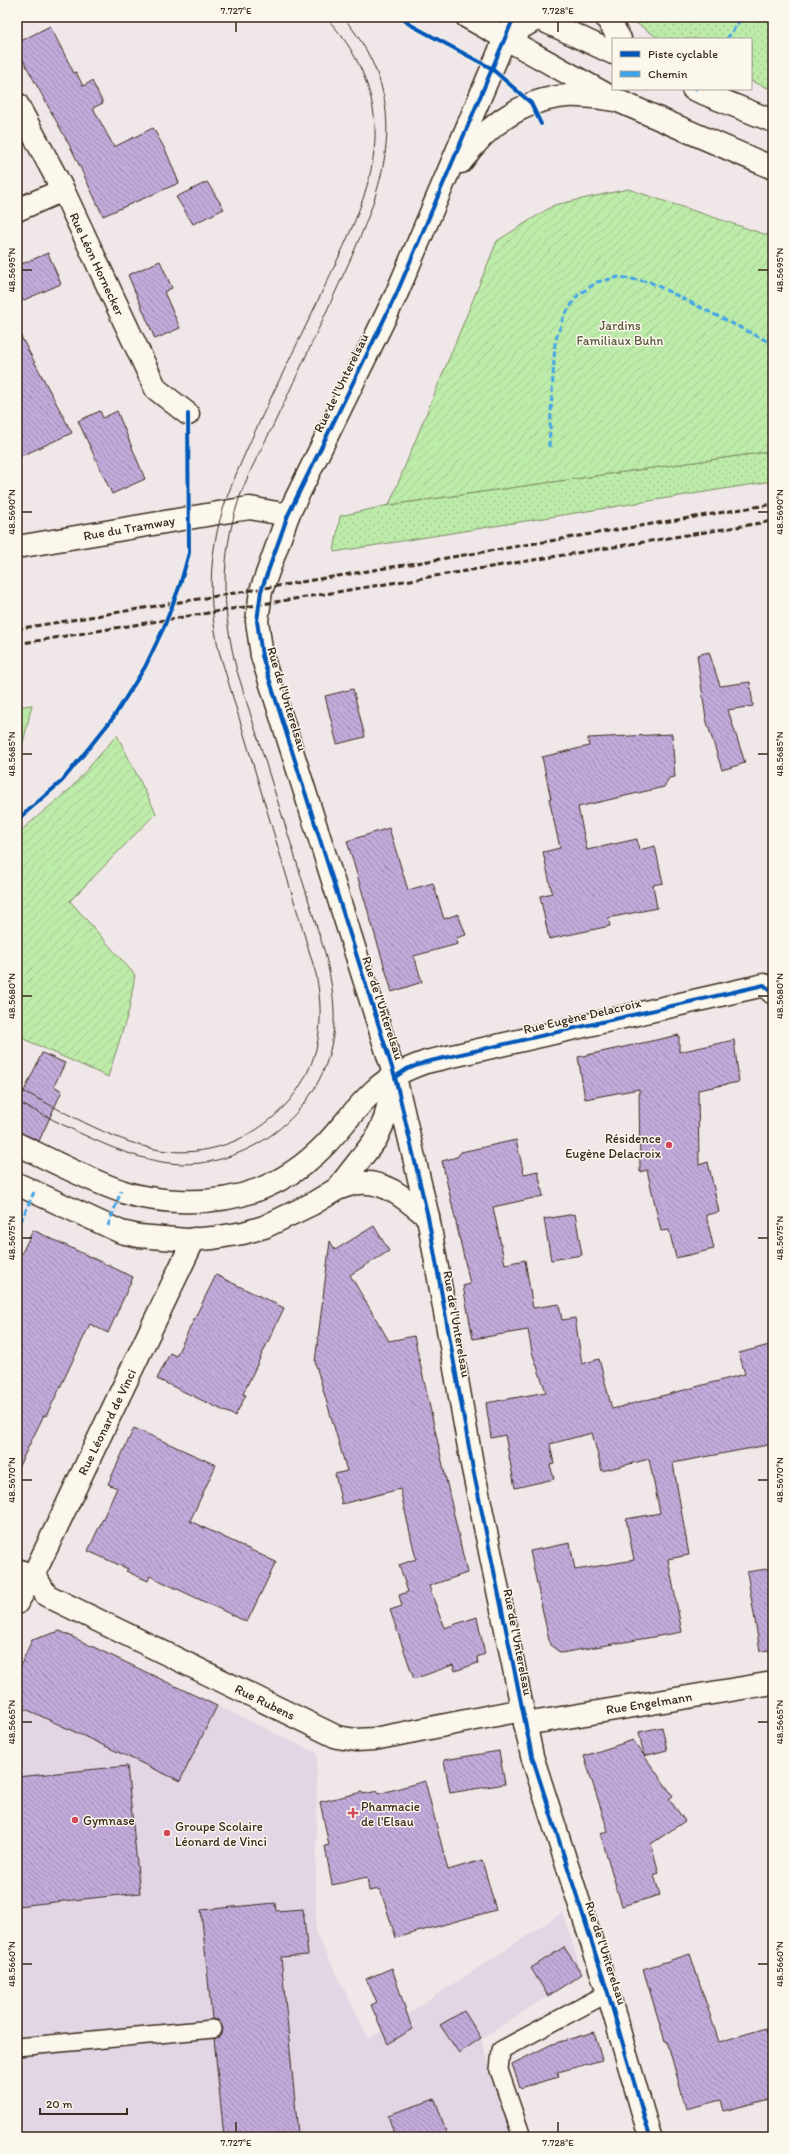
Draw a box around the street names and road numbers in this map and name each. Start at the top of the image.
street label: Rue Léon Hornecker [67,210,128,319]
street label: Rue de l'Unterelsau [311,331,371,435]
street label: Rue du Tramway [82,513,176,543]
street label: Rue de l'Unterelsau [264,645,310,753]
street label: Rue de l'Unterelsau [359,954,407,1062]
street label: Rue Eugène Delacroix [522,995,643,1037]
street label: Rue de l'Unterelsau [440,1269,474,1379]
street label: Rue Léonard de Vinci [75,1367,139,1477]
street label: Rue de l'Unterelsau [500,1587,536,1697]
street label: Rue Rubens [232,1681,298,1723]
street label: Rue Engelmann [605,1689,694,1717]
street label: Rue de l'Unterelsau [582,1899,630,2007]

